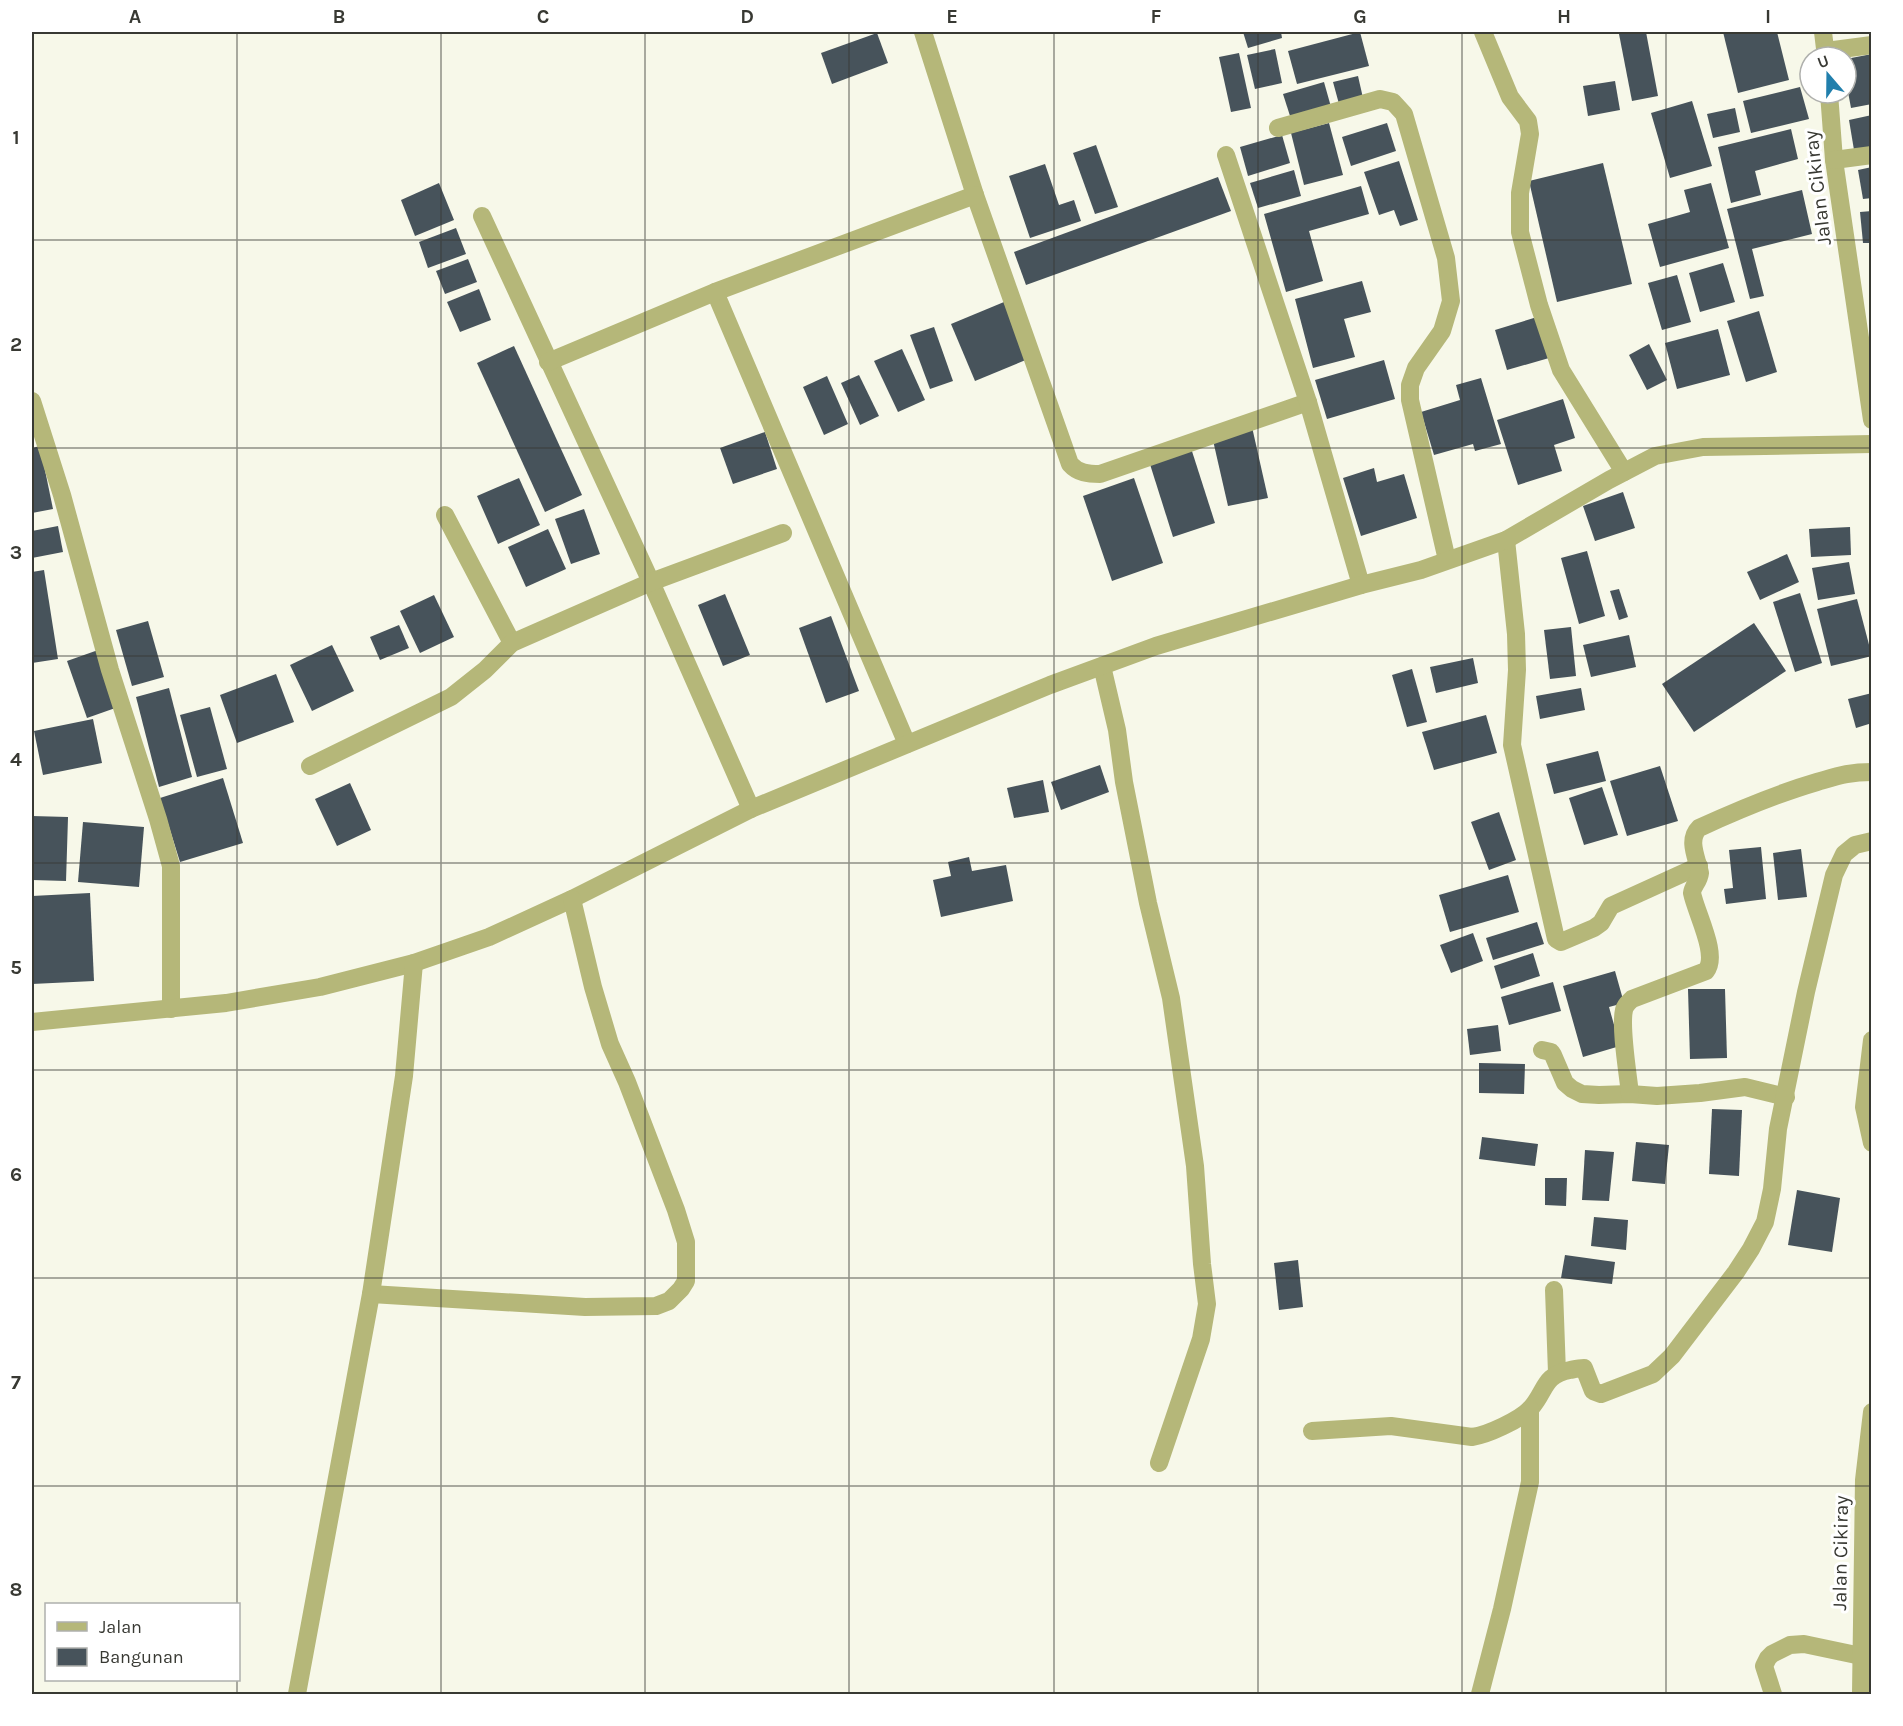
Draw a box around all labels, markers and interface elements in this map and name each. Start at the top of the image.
text: A [129,5,142,28]
text: B [333,5,345,28]
text: C [537,5,549,28]
text: D [740,5,754,28]
text: E [946,5,958,28]
text: F [1151,5,1162,28]
text: G [1353,5,1367,28]
text: H [1557,5,1571,28]
text: I [1765,5,1771,28]
north arrow [1798,45,1858,105]
text: U [1815,51,1831,72]
text: 1 [12,126,20,149]
street label: Jalan Cikiray [1799,129,1836,247]
text: 2 [10,333,22,356]
text: 3 [10,541,22,564]
text: 4 [10,748,22,771]
text: 5 [10,956,22,979]
text: 6 [10,1163,22,1186]
text: 7 [11,1371,21,1394]
street label: Jalan Cikiray [1828,1495,1853,1611]
text: 8 [10,1578,22,1601]
legend [45,1603,240,1681]
text: Jalan [99,1616,142,1638]
text: Bangunan [99,1646,184,1668]

